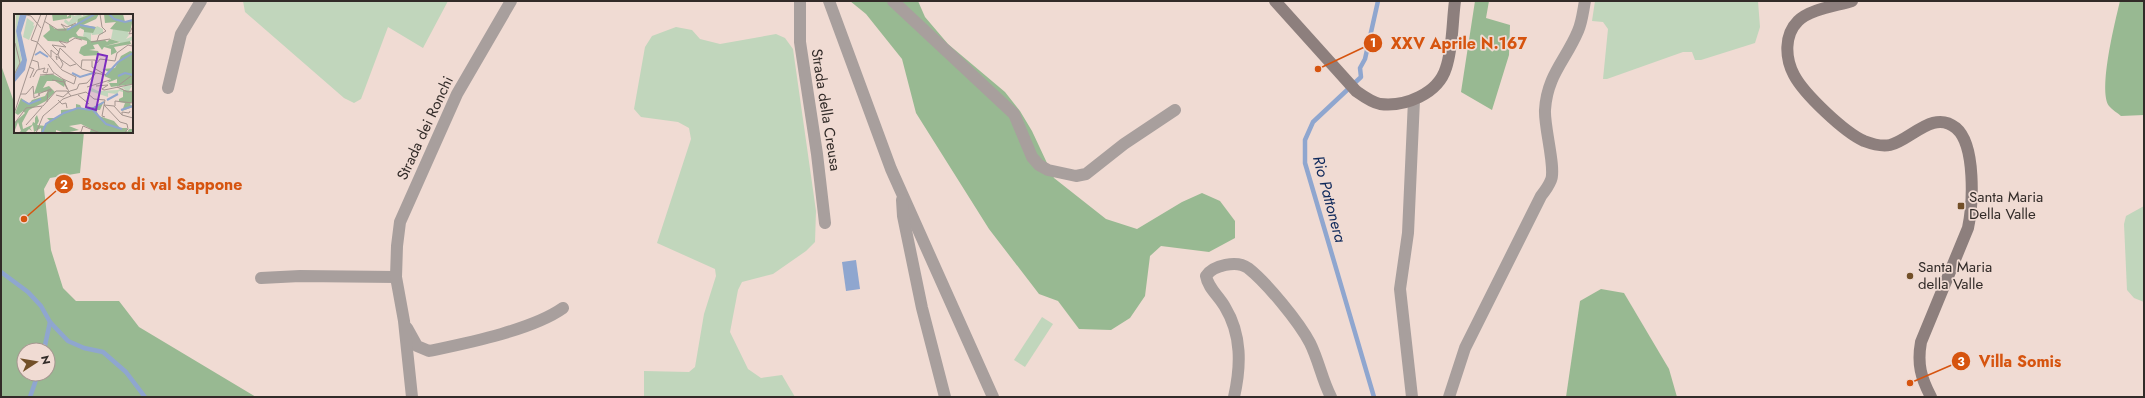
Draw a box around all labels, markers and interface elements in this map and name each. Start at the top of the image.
inset map [14,14,133,133]
callout: XXV Aprile N.167 [1363,29,1535,57]
text: XXV Aprile N.167 [1391,32,1527,55]
text: 1 [1370,34,1376,52]
street label: Strada della Creusa [805,47,847,173]
street label: Strada dei Ronchi [391,72,459,184]
water label: Rio Pattonera [1307,153,1352,245]
callout: Bosco di val Sappone [54,170,251,198]
text: Bosco di val Sappone [82,173,242,196]
text: 2 [60,176,68,194]
place label: Santa Maria Della Valle [1969,186,2043,225]
marker: Santa Maria Della Valle [1956,201,1966,211]
place label: Santa Maria della Valle [1918,256,1992,295]
marker: Santa Maria della Valle [1905,271,1915,281]
north arrow [16,342,56,382]
callout: Villa Somis [1951,347,2070,375]
text: Villa Somis [1978,350,2061,373]
text: 3 [1957,353,1965,371]
text: N [37,354,55,366]

